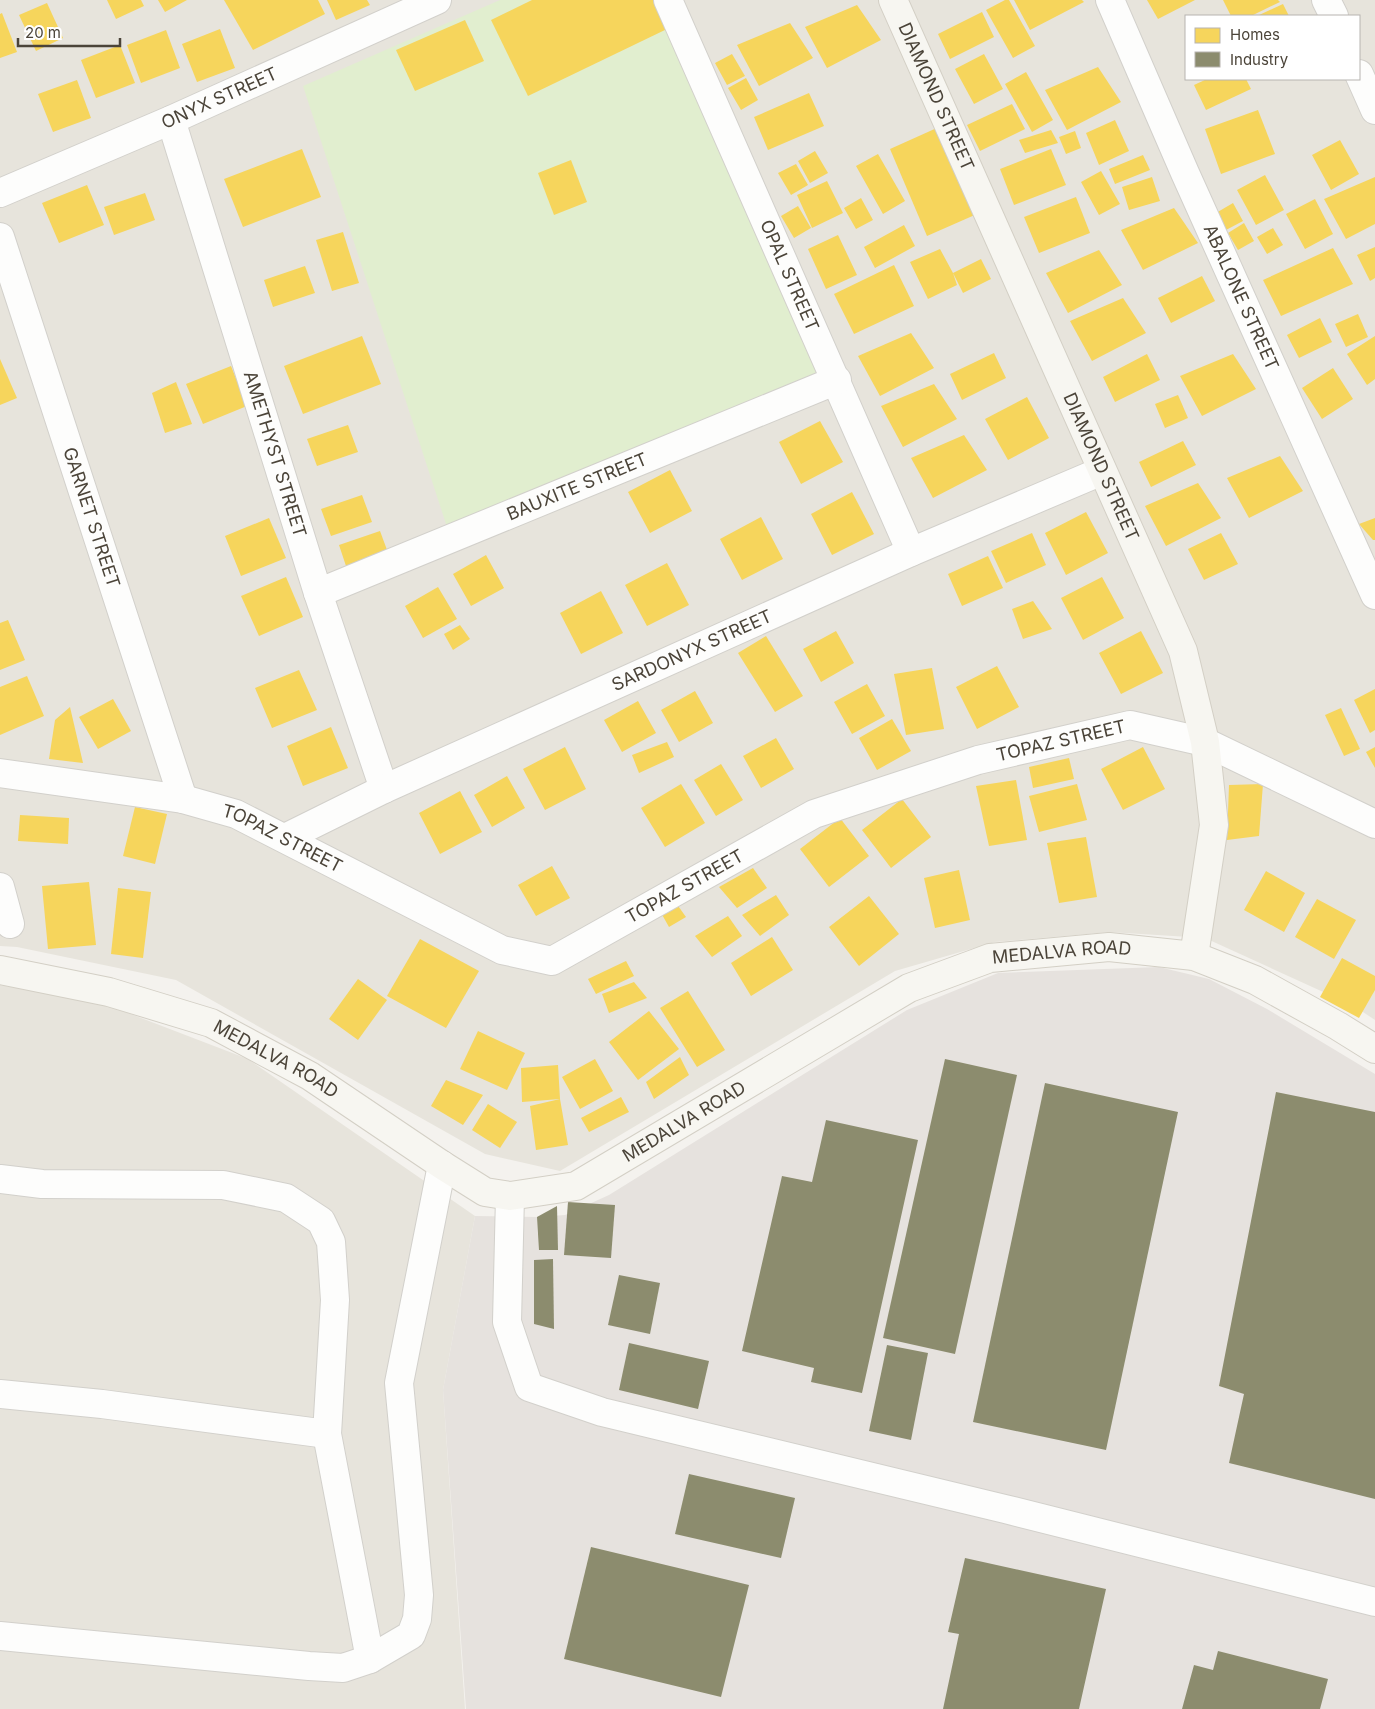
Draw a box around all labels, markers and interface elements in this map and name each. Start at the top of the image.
scale bar [18,15,120,47]
legend [1185,15,1360,80]
street label: DIAMOND STREET [894,19,979,174]
text: 20 m [25,23,61,42]
text: Homes [1230,25,1280,44]
text: Industry [1230,50,1289,69]
street label: ONYX STREET [158,62,280,133]
street label: OPAL STREET [756,216,823,334]
street label: ABALONE STREET [1200,221,1283,373]
street label: AMETHYST STREET [240,368,311,540]
street label: DIAMOND STREET [1059,389,1144,544]
street label: GARNET STREET [59,445,124,590]
street label: BAUXITE STREET [503,448,650,524]
street label: SARDONYX STREET [608,605,775,695]
street label: TOPAZ STREET [994,715,1127,765]
street label: TOPAZ STREET [220,800,346,877]
street label: TOPAZ STREET [622,845,747,928]
street label: MEDALVA ROAD [991,936,1132,968]
street label: MEDALVA ROAD [210,1015,342,1102]
street label: MEDALVA ROAD [619,1077,749,1166]

